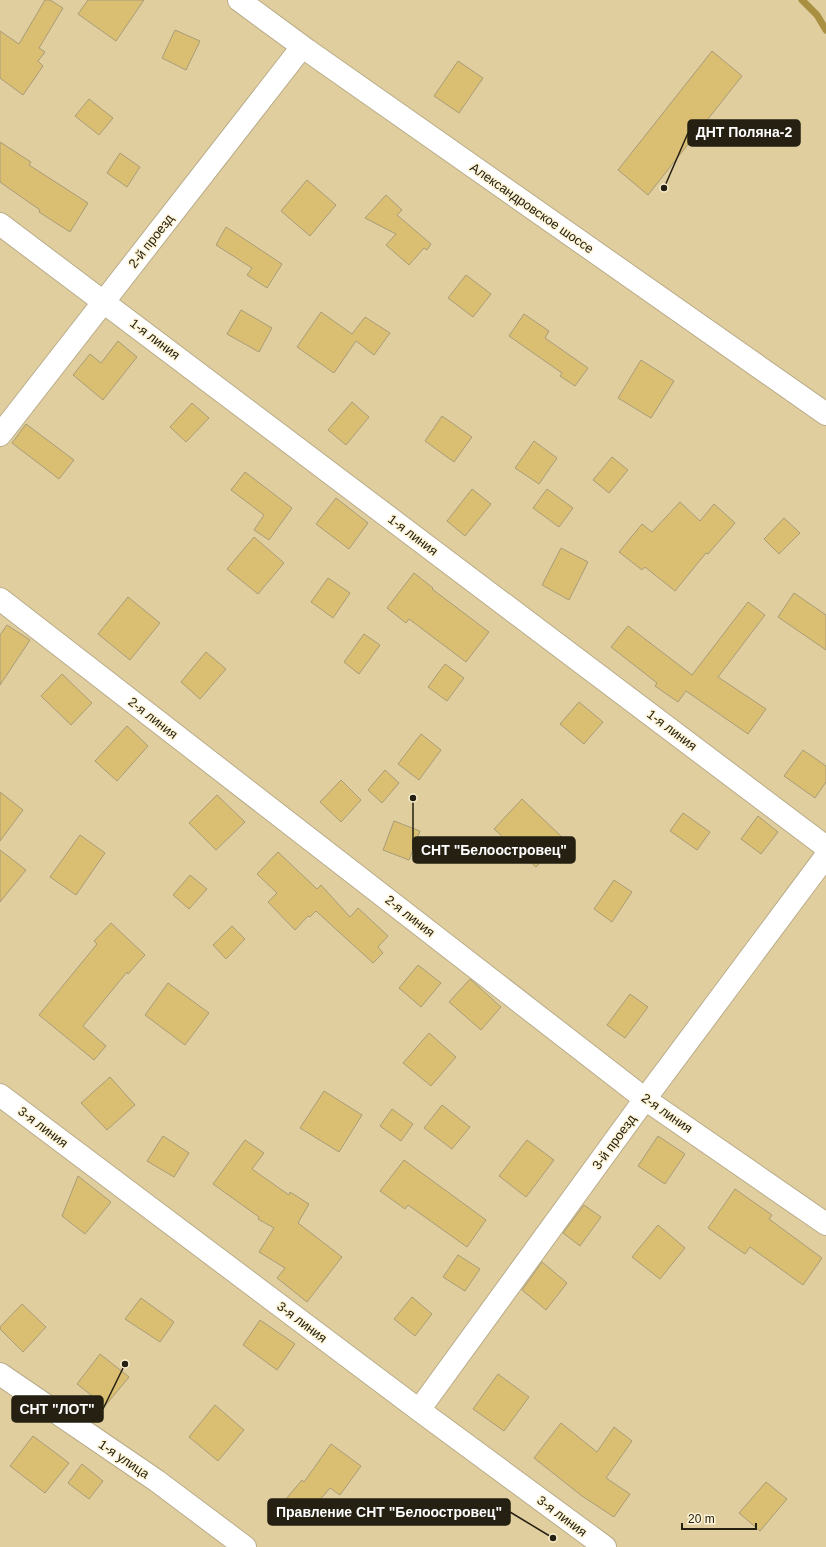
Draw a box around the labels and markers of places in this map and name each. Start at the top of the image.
callout: ДНТ Поляна-2 [688,120,800,146]
callout: СНТ "Белоостровец" [413,837,575,863]
callout: СНТ "ЛОТ" [12,1396,103,1422]
callout: Правление СНТ "Белоостровец" [268,1499,510,1525]

